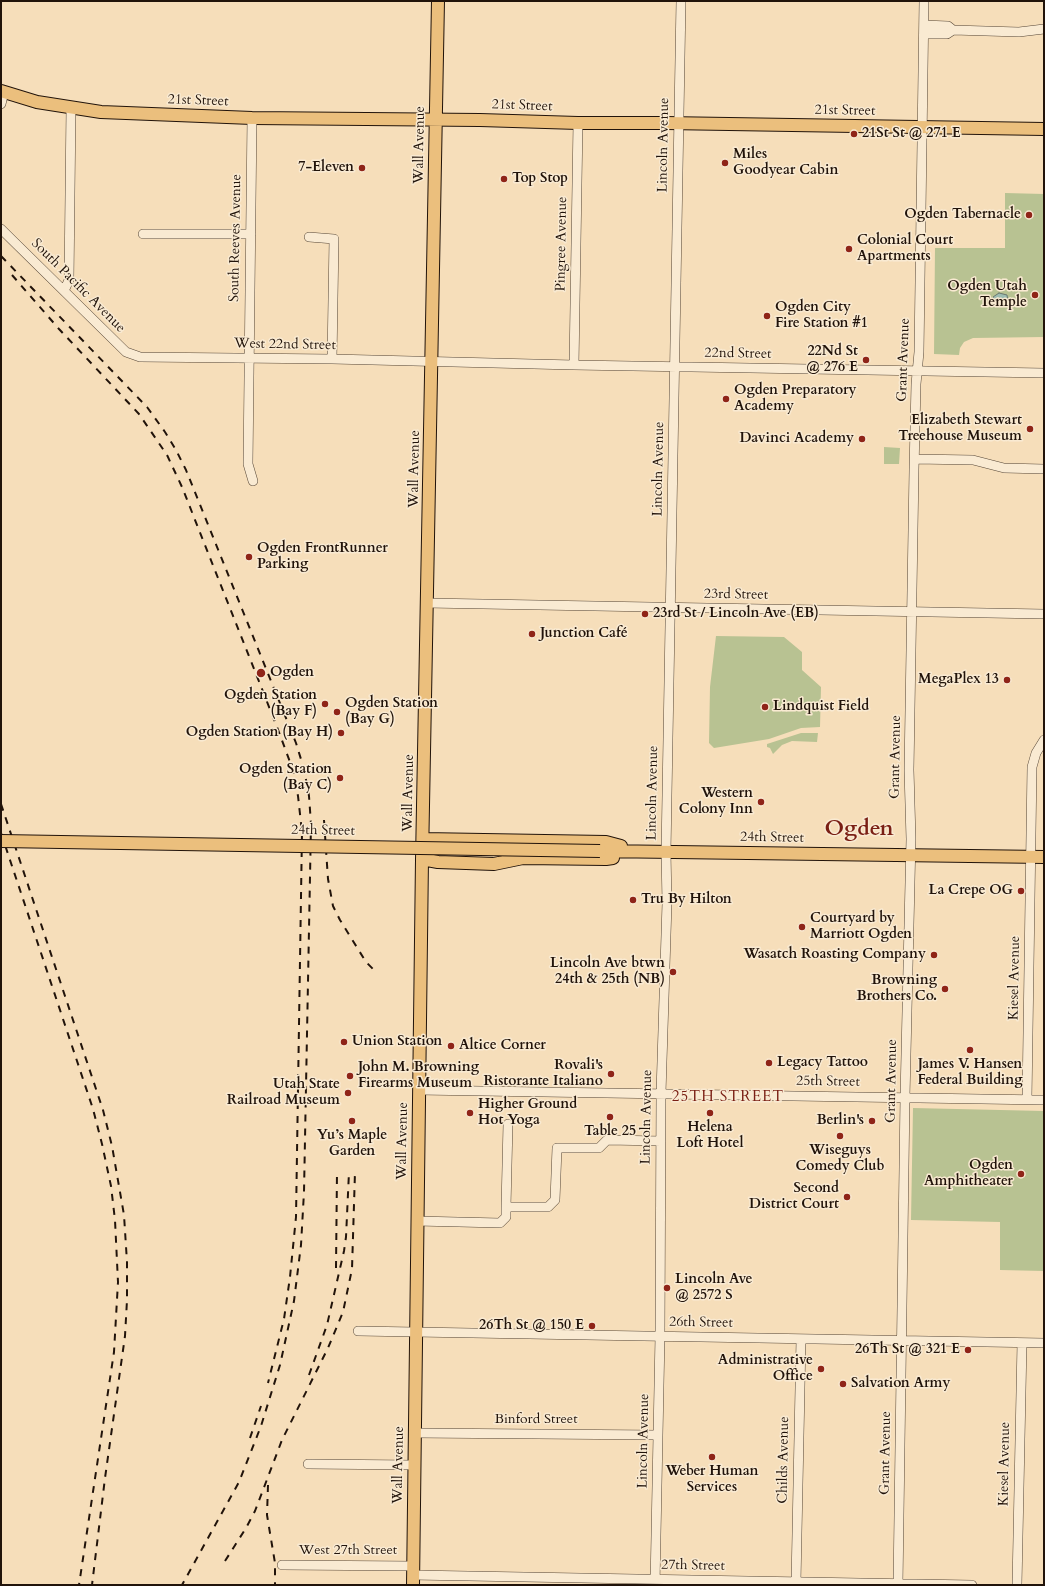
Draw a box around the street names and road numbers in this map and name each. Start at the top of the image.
street label: 21st Street [167,92,229,110]
street label: 21st Street [491,97,553,115]
street label: Lincoln Avenue [655,97,673,193]
street label: 21st Street [814,102,876,120]
street label: Wall Avenue [411,106,429,184]
street label: South Reeves Avenue [226,174,246,302]
street label: Pingree Avenue [553,196,571,292]
street label: South Pacific Avenue [27,235,129,337]
street label: Grant Avenue [894,318,914,402]
street label: West 22nd Street [234,336,336,354]
street label: 22nd Street [704,345,772,363]
street label: Lincoln Avenue [650,421,668,517]
street label: Wall Avenue [406,430,424,508]
street label: 23rd Street [704,586,768,604]
street label: Grant Avenue [887,715,905,799]
street label: Lincoln Avenue [644,745,662,841]
street label: Wall Avenue [400,754,418,832]
street label: 24th Street [291,822,355,840]
street label: 24th Street [740,829,804,847]
street label: Kiesel Avenue [1006,936,1024,1020]
street label: Grant Avenue [883,1039,901,1123]
street label: Lincoln Avenue [638,1069,656,1165]
street label: 25th Street [796,1073,860,1091]
street label: Wall Avenue [394,1102,412,1180]
street label: 26th Street [669,1314,733,1332]
street label: Lincoln Avenue [635,1393,653,1489]
street label: Grant Avenue [877,1411,895,1495]
street label: Binford Street [494,1412,578,1428]
street label: Childs Avenue [775,1416,793,1504]
street label: Kiesel Avenue [996,1422,1014,1506]
street label: Wall Avenue [390,1426,408,1504]
street label: West 27th Street [299,1543,397,1559]
street label: 27th Street [661,1557,725,1575]

